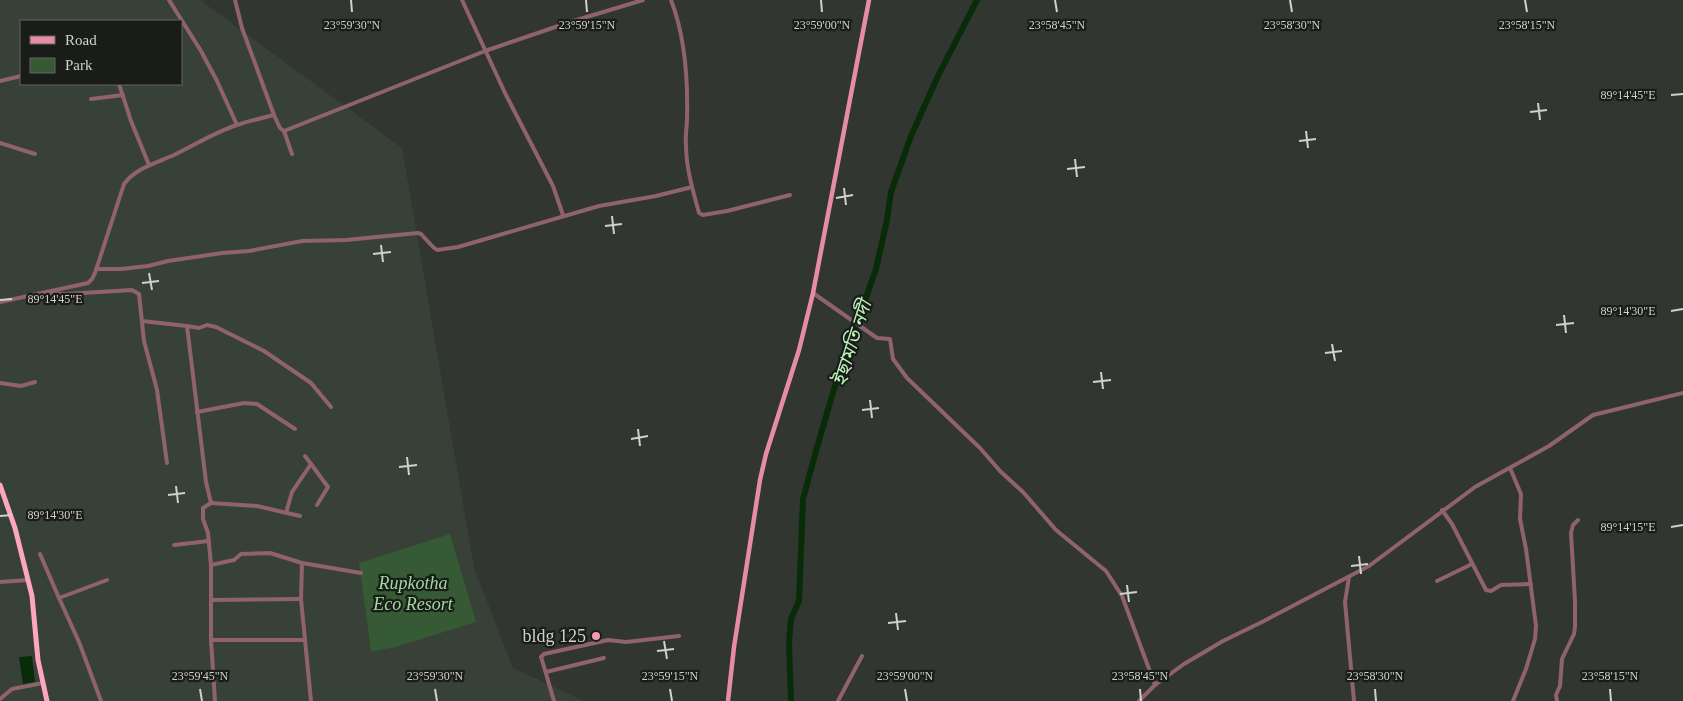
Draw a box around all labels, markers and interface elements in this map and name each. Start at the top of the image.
text: 23°59'30"N [324,18,381,32]
text: 23°59'15"N [559,18,616,32]
text: 23°59'00"N [794,18,851,32]
text: 23°58'45"N [1029,18,1086,32]
text: 23°58'30"N [1264,18,1321,32]
text: 23°58'15"N [1499,18,1556,32]
legend [20,20,182,85]
text: Road [65,32,97,48]
text: Park [65,57,93,73]
text: 89°14'45"E [1600,88,1656,102]
text: 89°14'45"E [27,292,83,306]
water label: ইছামতি নদী [827,294,877,388]
text: 89°14'30"E [1600,304,1656,318]
text: 89°14'30"E [27,508,83,522]
text: 89°14'15"E [1600,520,1656,534]
park label: Rupkotha Eco Resort [372,573,454,614]
place label: bldg 125 [522,626,586,646]
marker: bldg 125 [590,630,602,642]
text: 23°59'45"N [172,669,229,683]
text: 23°59'30"N [407,669,464,683]
text: 23°59'15"N [642,669,699,683]
text: 23°59'00"N [877,669,934,683]
text: 23°58'45"N [1112,669,1169,683]
text: 23°58'30"N [1347,669,1404,683]
text: 23°58'15"N [1582,669,1639,683]

